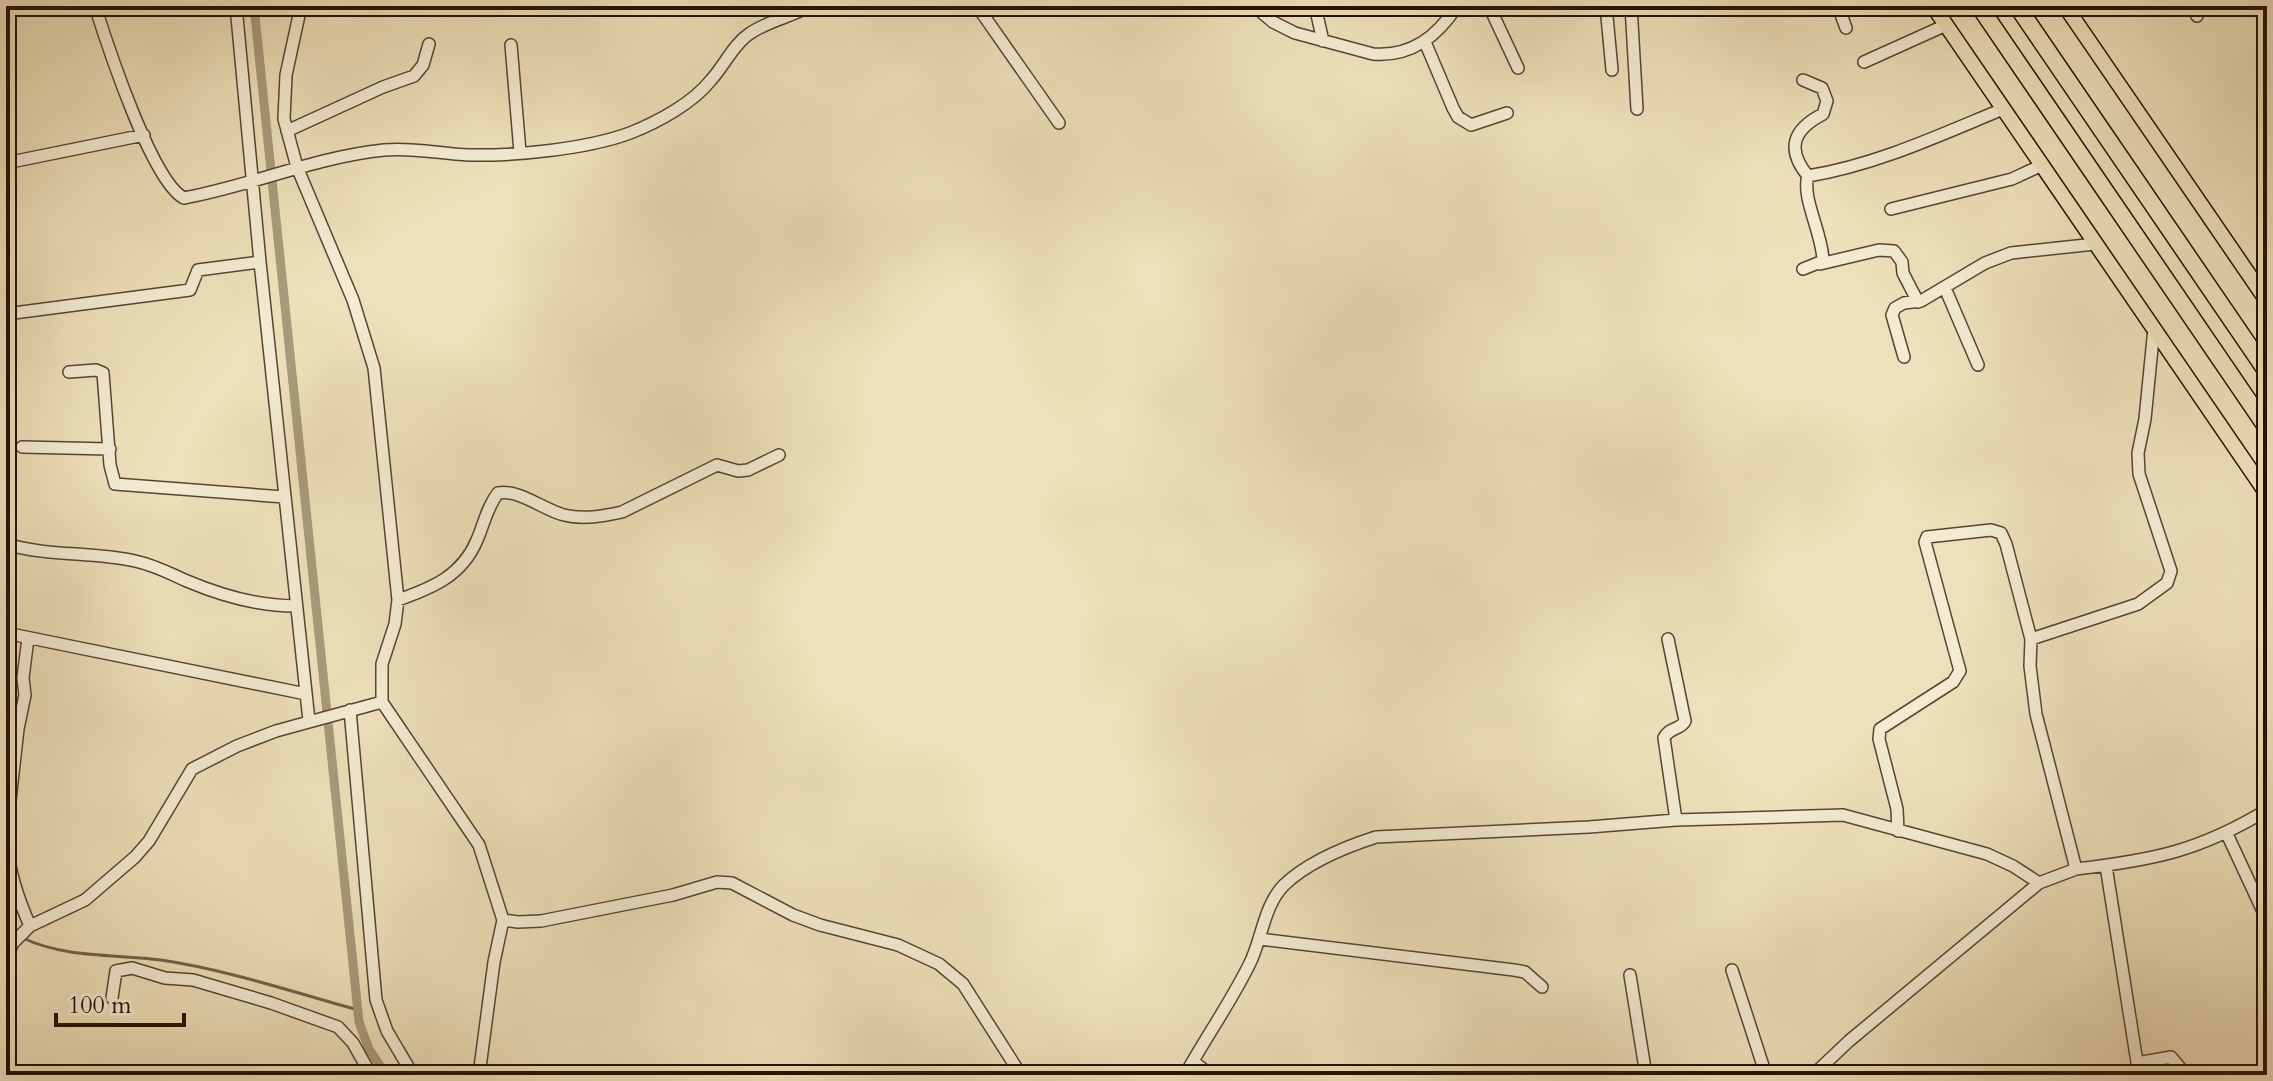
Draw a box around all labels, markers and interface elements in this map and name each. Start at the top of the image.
scale bar [56,977,184,1027]
text: 100 m [68,989,132,1022]

